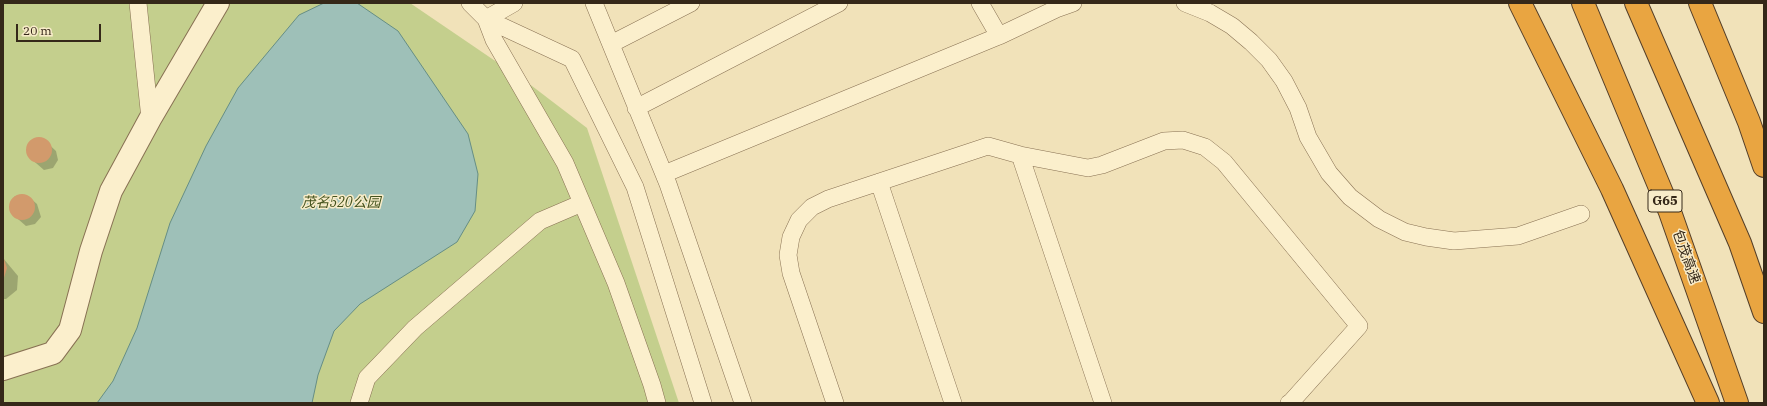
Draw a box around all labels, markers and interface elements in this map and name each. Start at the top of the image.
scale bar [18,16,103,42]
text: 20 m [23,23,52,38]
road number: G65 [1648,190,1682,212]
park label: 茂名520公园 [301,195,381,211]
street label: 包茂高速 [1669,228,1703,286]

